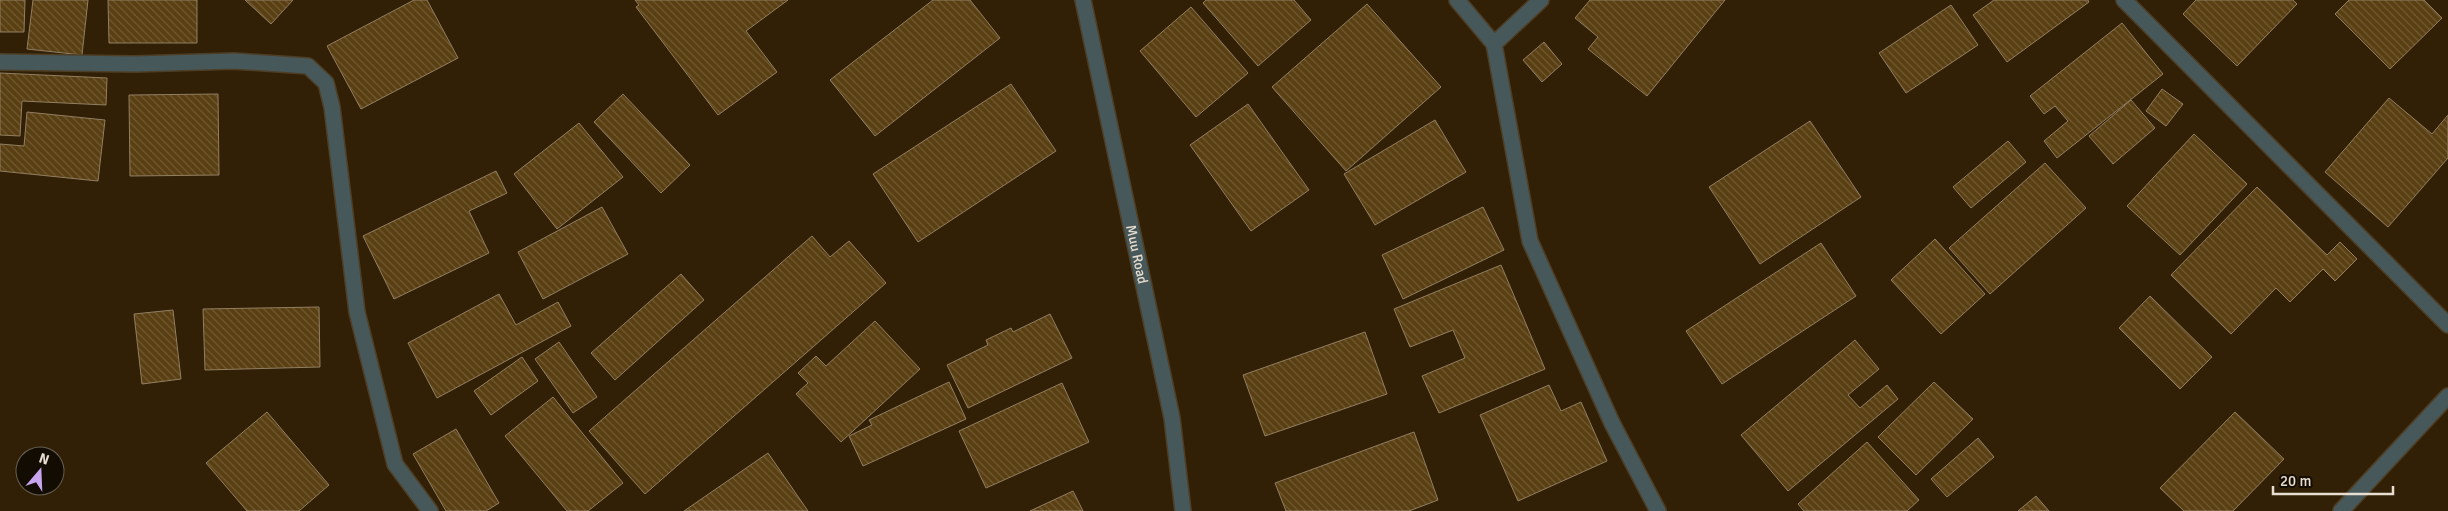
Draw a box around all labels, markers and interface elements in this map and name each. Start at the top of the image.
street label: Muu Road [1123,223,1152,285]
north arrow [15,446,65,496]
text: N [37,450,51,469]
scale bar [2273,464,2393,496]
text: 20 m [2280,472,2311,490]

